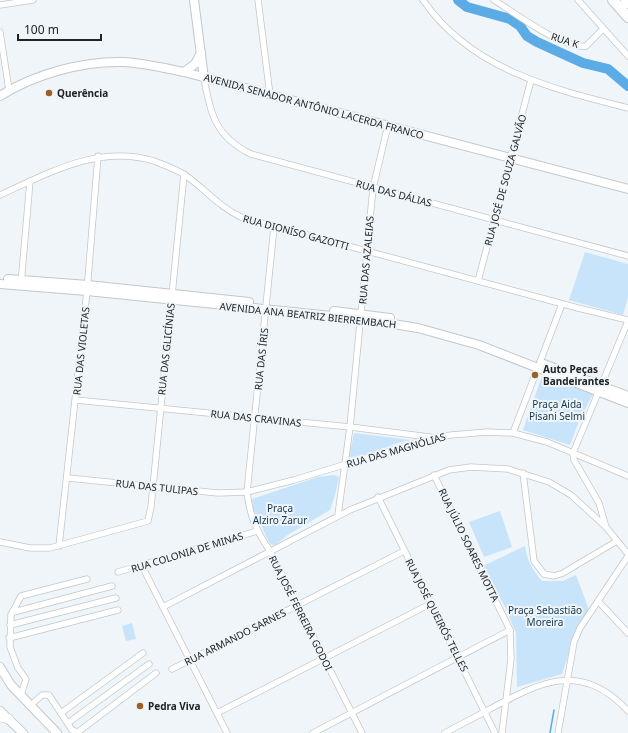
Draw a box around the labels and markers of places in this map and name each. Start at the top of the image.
place label: Querência [57,86,108,100]
marker: Querência [44,88,54,98]
place label: Auto Peças Bandeirantes [543,362,610,388]
marker: Auto Peças Bandeirantes [530,370,540,380]
place label: Pedra Viva [148,699,201,713]
marker: Pedra Viva [135,701,145,711]

